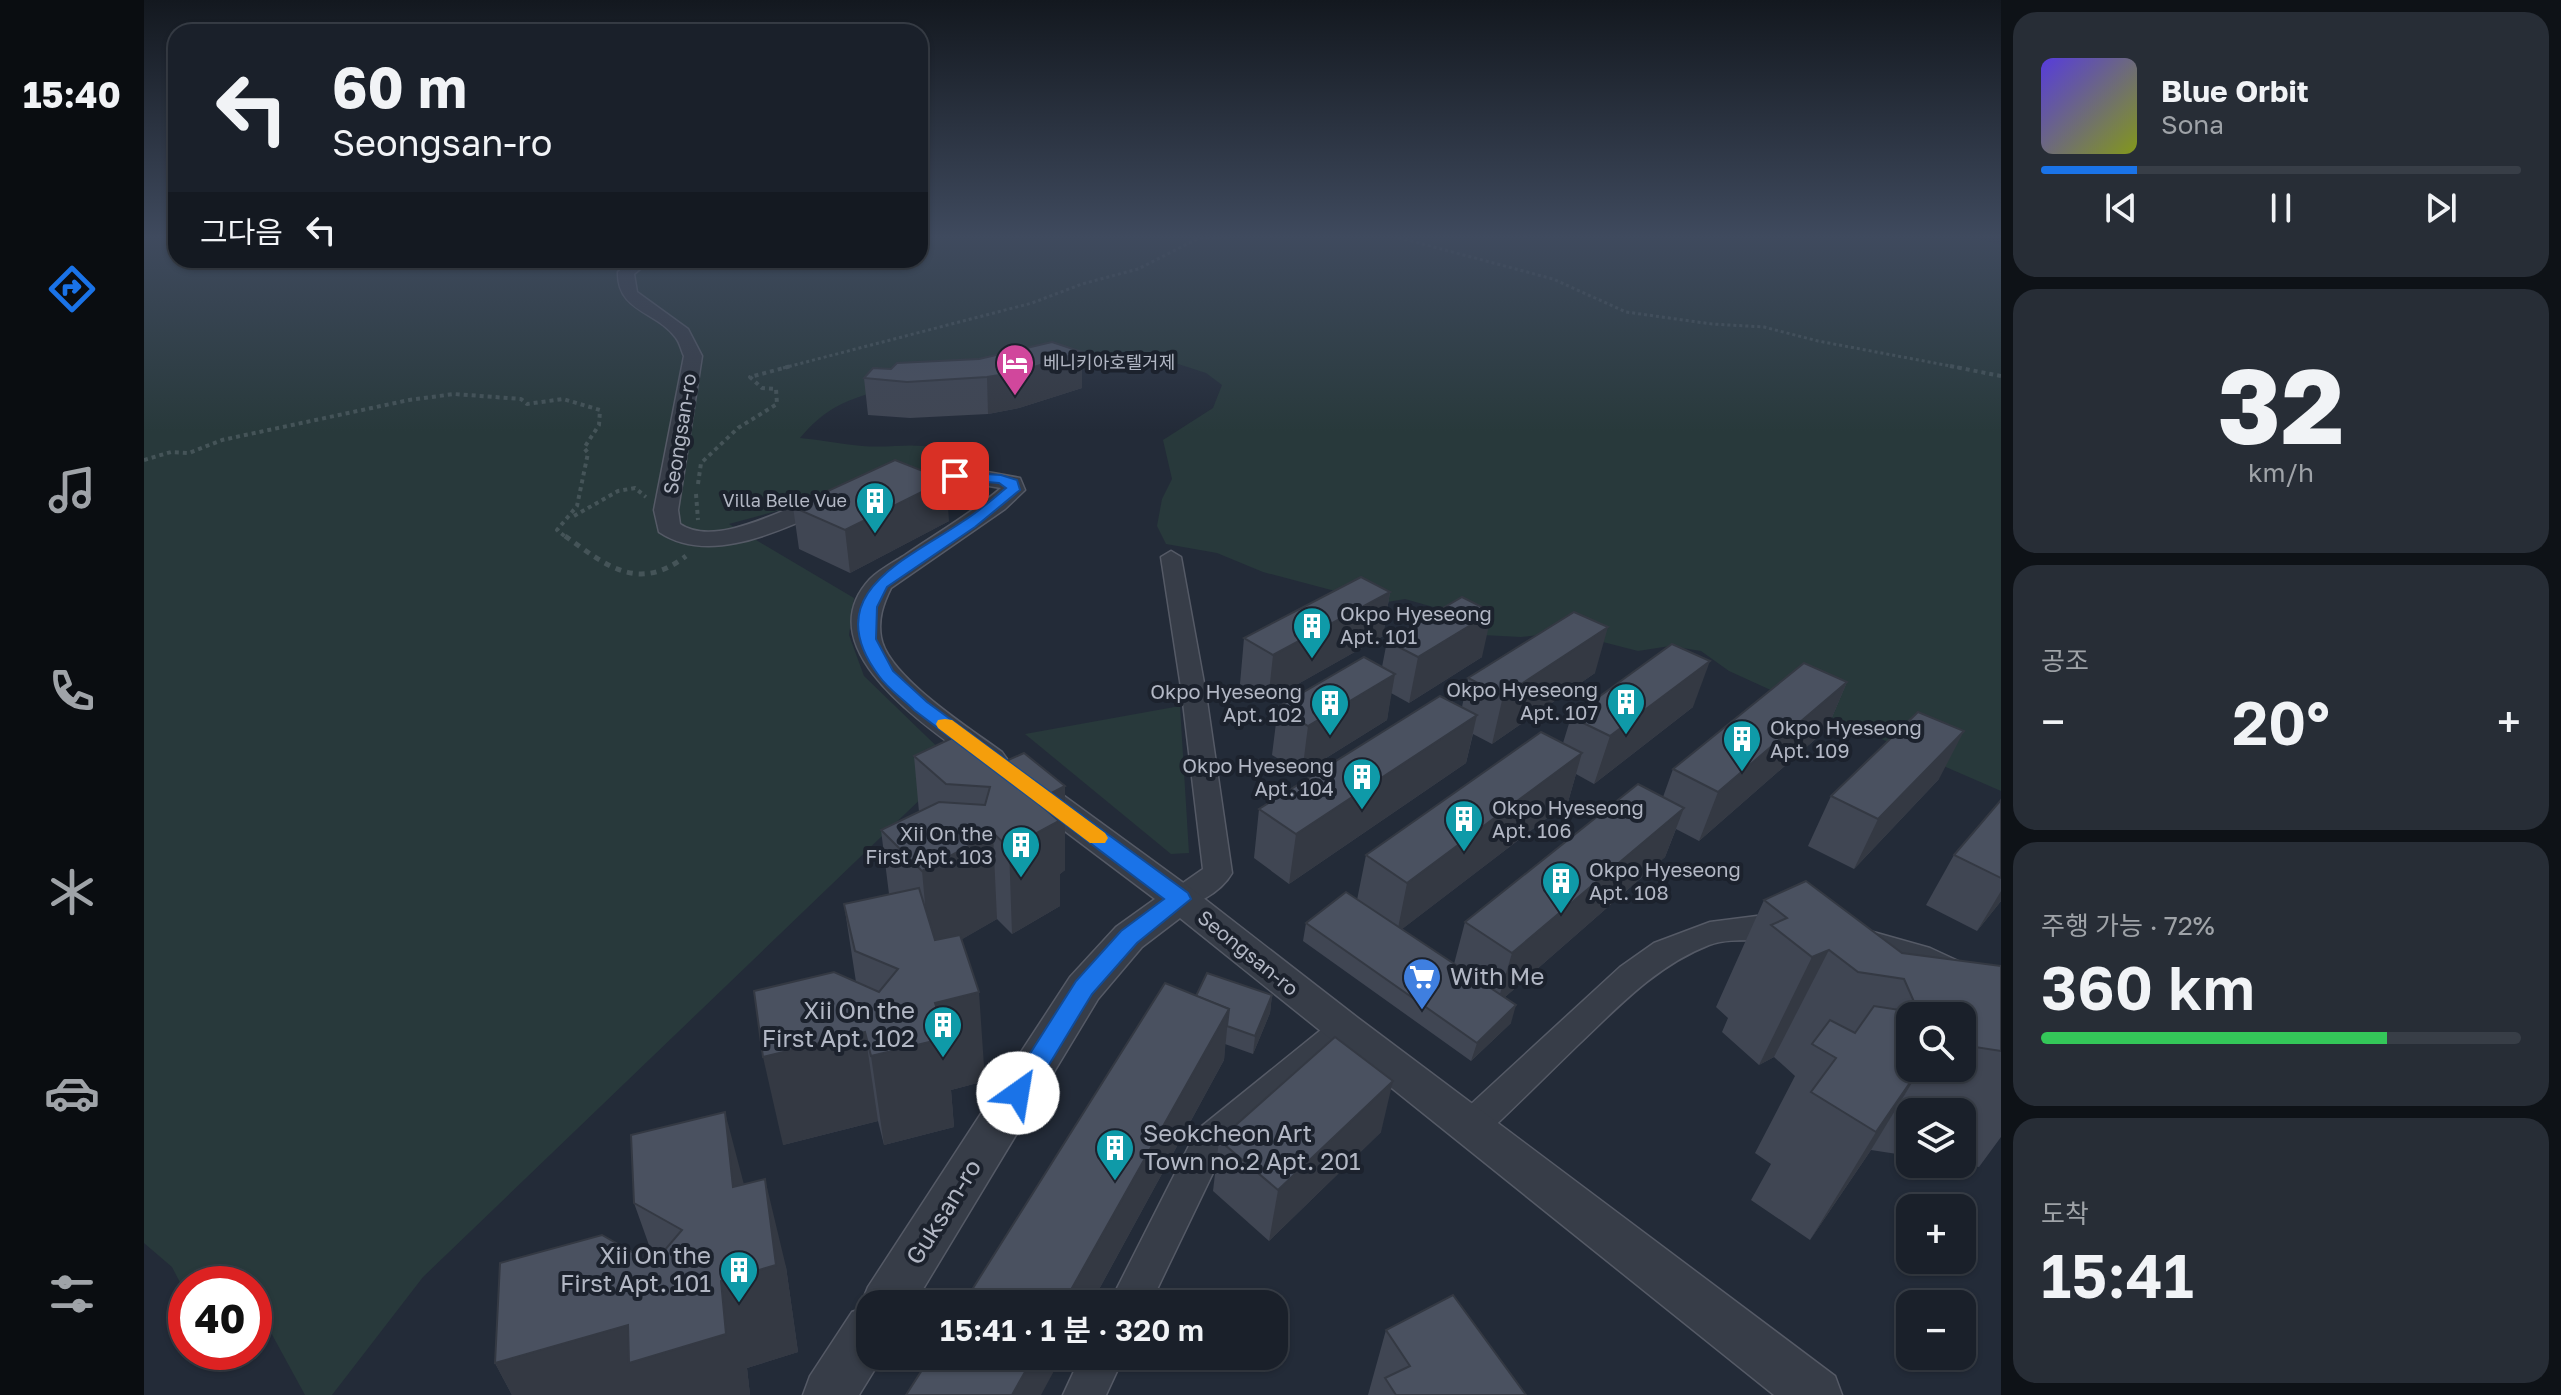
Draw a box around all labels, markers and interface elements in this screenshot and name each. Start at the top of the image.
text: 60 m [332,53,467,120]
icon: left [200,56,304,160]
text: 15:40 [23,73,121,116]
text: Blue Orbit [2161,73,2309,109]
text: Sona [2161,109,2224,140]
text: Seongsan-ro [332,121,552,164]
icon: previous [2099,186,2143,230]
icon: pause [2259,186,2303,230]
icon: next [2419,186,2463,230]
icon: left [299,208,343,252]
text: 그다음 [200,214,283,250]
icon: directions [44,261,100,317]
hotel icon: 베니키아호텔거제 [994,342,1036,397]
text: 32 [2218,342,2344,467]
place label: 베니키아호텔거제 [1043,351,1175,373]
street label: Seongsan-ro [658,372,700,496]
pin [921,442,989,510]
icon: arrive [933,454,977,498]
text: km/h [2248,457,2314,488]
icon: music [44,462,100,518]
building icon: Villa Belle Vue [854,480,896,535]
place label: Villa Belle Vue [722,489,847,511]
place label: Okpo Hyeseong Apt. 101 [1340,601,1492,648]
building icon: Okpo Hyeseong Apt. 101 [1291,605,1333,660]
text: 공조 [2041,645,2089,676]
icon: phone [44,663,100,719]
place label: Okpo Hyeseong Apt. 107 [1446,677,1598,724]
place label: Okpo Hyeseong Apt. 102 [1150,679,1302,726]
building icon: Okpo Hyeseong Apt. 107 [1605,681,1647,736]
building icon: Okpo Hyeseong Apt. 102 [1309,682,1351,737]
text: 20° [2232,686,2330,758]
text: − [2041,695,2065,748]
text: + [2497,695,2521,748]
place label: Okpo Hyeseong Apt. 109 [1770,715,1922,762]
building icon: Okpo Hyeseong Apt. 109 [1721,718,1763,773]
place label: Okpo Hyeseong Apt. 104 [1182,753,1334,800]
building icon: Okpo Hyeseong Apt. 104 [1341,756,1383,811]
place label: Okpo Hyeseong Apt. 106 [1492,795,1644,842]
building icon: Okpo Hyeseong Apt. 106 [1443,798,1485,853]
place label: Xii On the First Apt. 103 [865,821,993,868]
building icon: Xii On the First Apt. 103 [1000,824,1042,879]
place label: Okpo Hyeseong Apt. 108 [1589,857,1741,904]
building icon: Okpo Hyeseong Apt. 108 [1540,860,1582,915]
icon: climate [44,864,100,920]
street label: Seongsan-ro [1194,904,1304,1000]
text: 주행 가능 · 72% [2041,910,2215,941]
text: 360 km [2041,951,2255,1023]
supermarket icon: With Me [1401,956,1443,1011]
place label: With Me [1450,961,1544,990]
place label: Xii On the First Apt. 102 [762,995,915,1052]
map controls [1896,1002,1976,1370]
button: search [1896,1002,1976,1082]
building icon: Xii On the First Apt. 102 [922,1004,964,1059]
position arrow [976,1051,1060,1135]
icon: car [44,1065,100,1121]
button: layers [1896,1098,1976,1178]
place label: Seokcheon Art Town no.2 Apt. 201 [1143,1118,1361,1175]
building icon: Seokcheon Art Town no.2 Apt. 201 [1094,1127,1136,1182]
street label: Guksan-ro [899,1153,986,1269]
button: + [1896,1194,1976,1274]
text: 도착 [2041,1198,2089,1229]
text: 15:41 [2041,1239,2194,1311]
place label: Xii On the First Apt. 101 [560,1240,711,1297]
building icon: Xii On the First Apt. 101 [718,1249,760,1304]
icon: filters [44,1266,100,1322]
speed limit sign: 40 [168,1266,272,1370]
button: − [1896,1290,1976,1370]
text: 15:41 · 1 분 · 320 m [940,1312,1204,1348]

